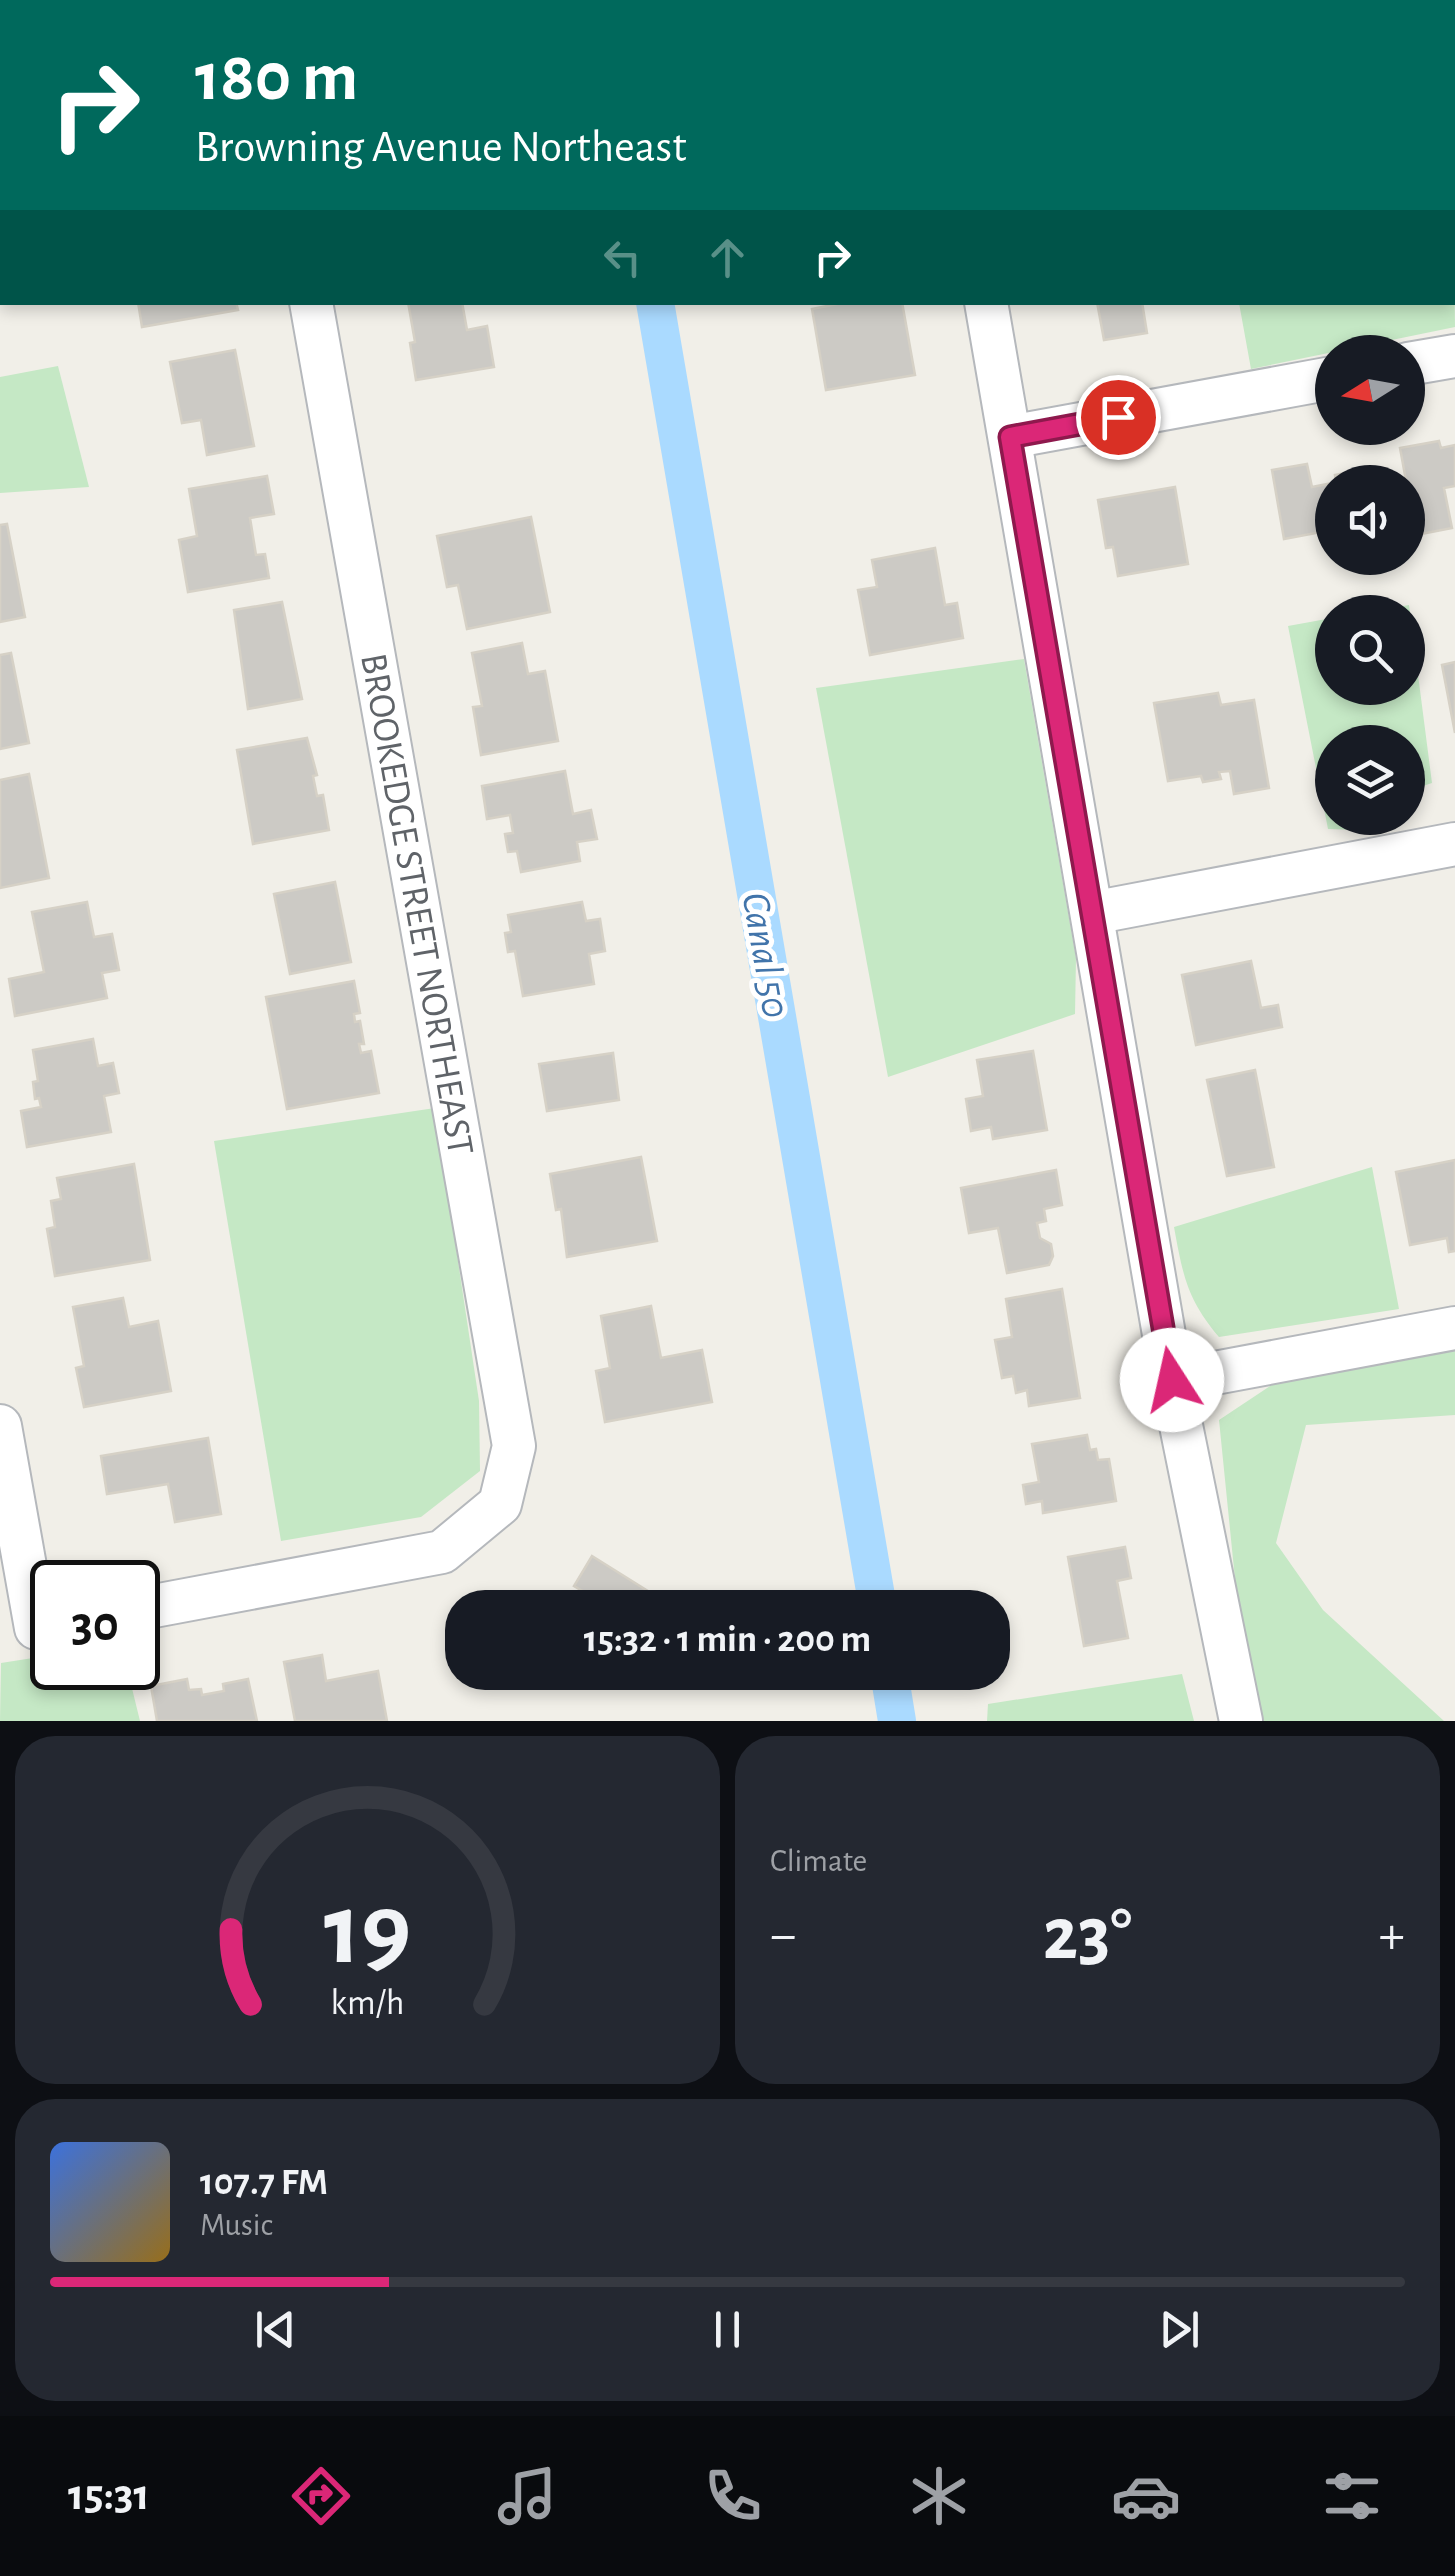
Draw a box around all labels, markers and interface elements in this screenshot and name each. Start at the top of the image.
icon: right [30,40,160,170]
text: 180 m [195,43,358,113]
text: Browning Avenue Northeast [195,125,687,170]
icon: left [595,230,650,285]
icon: ahead [700,230,755,285]
icon: right [805,230,860,285]
north arrow [1315,335,1425,445]
map controls [1315,335,1425,835]
pin [1076,375,1161,460]
icon: arrive [1091,390,1146,445]
button: sound [1315,465,1425,575]
button: search [1315,595,1425,705]
street label: BROOKEDGE STREET NORTHEAST [353,650,479,1158]
button: layers [1315,725,1425,835]
water label: Canal 50 [734,889,796,1021]
position arrow [1120,1328,1224,1432]
speed limit sign: 30 [30,1560,160,1690]
text: 15:32 · 1 min · 200 m [584,1621,871,1659]
text: Climate [770,1845,867,1877]
text: 19 [324,1879,411,1983]
text: 23° [1043,1898,1132,1973]
text: − [770,1908,796,1963]
text: + [1379,1908,1405,1963]
text: km/h [331,1985,404,2021]
text: 107.7 FM [200,2164,328,2202]
text: Music [200,2209,273,2241]
icon: previous [248,2302,303,2357]
icon: pause [700,2302,755,2357]
icon: next [1152,2302,1207,2357]
icon: directions [286,2461,356,2531]
icon: music [492,2461,562,2531]
icon: phone [698,2461,768,2531]
icon: climate [904,2461,974,2531]
icon: car [1111,2461,1181,2531]
icon: filters [1317,2461,1387,2531]
text: 15:31 [68,2473,150,2518]

